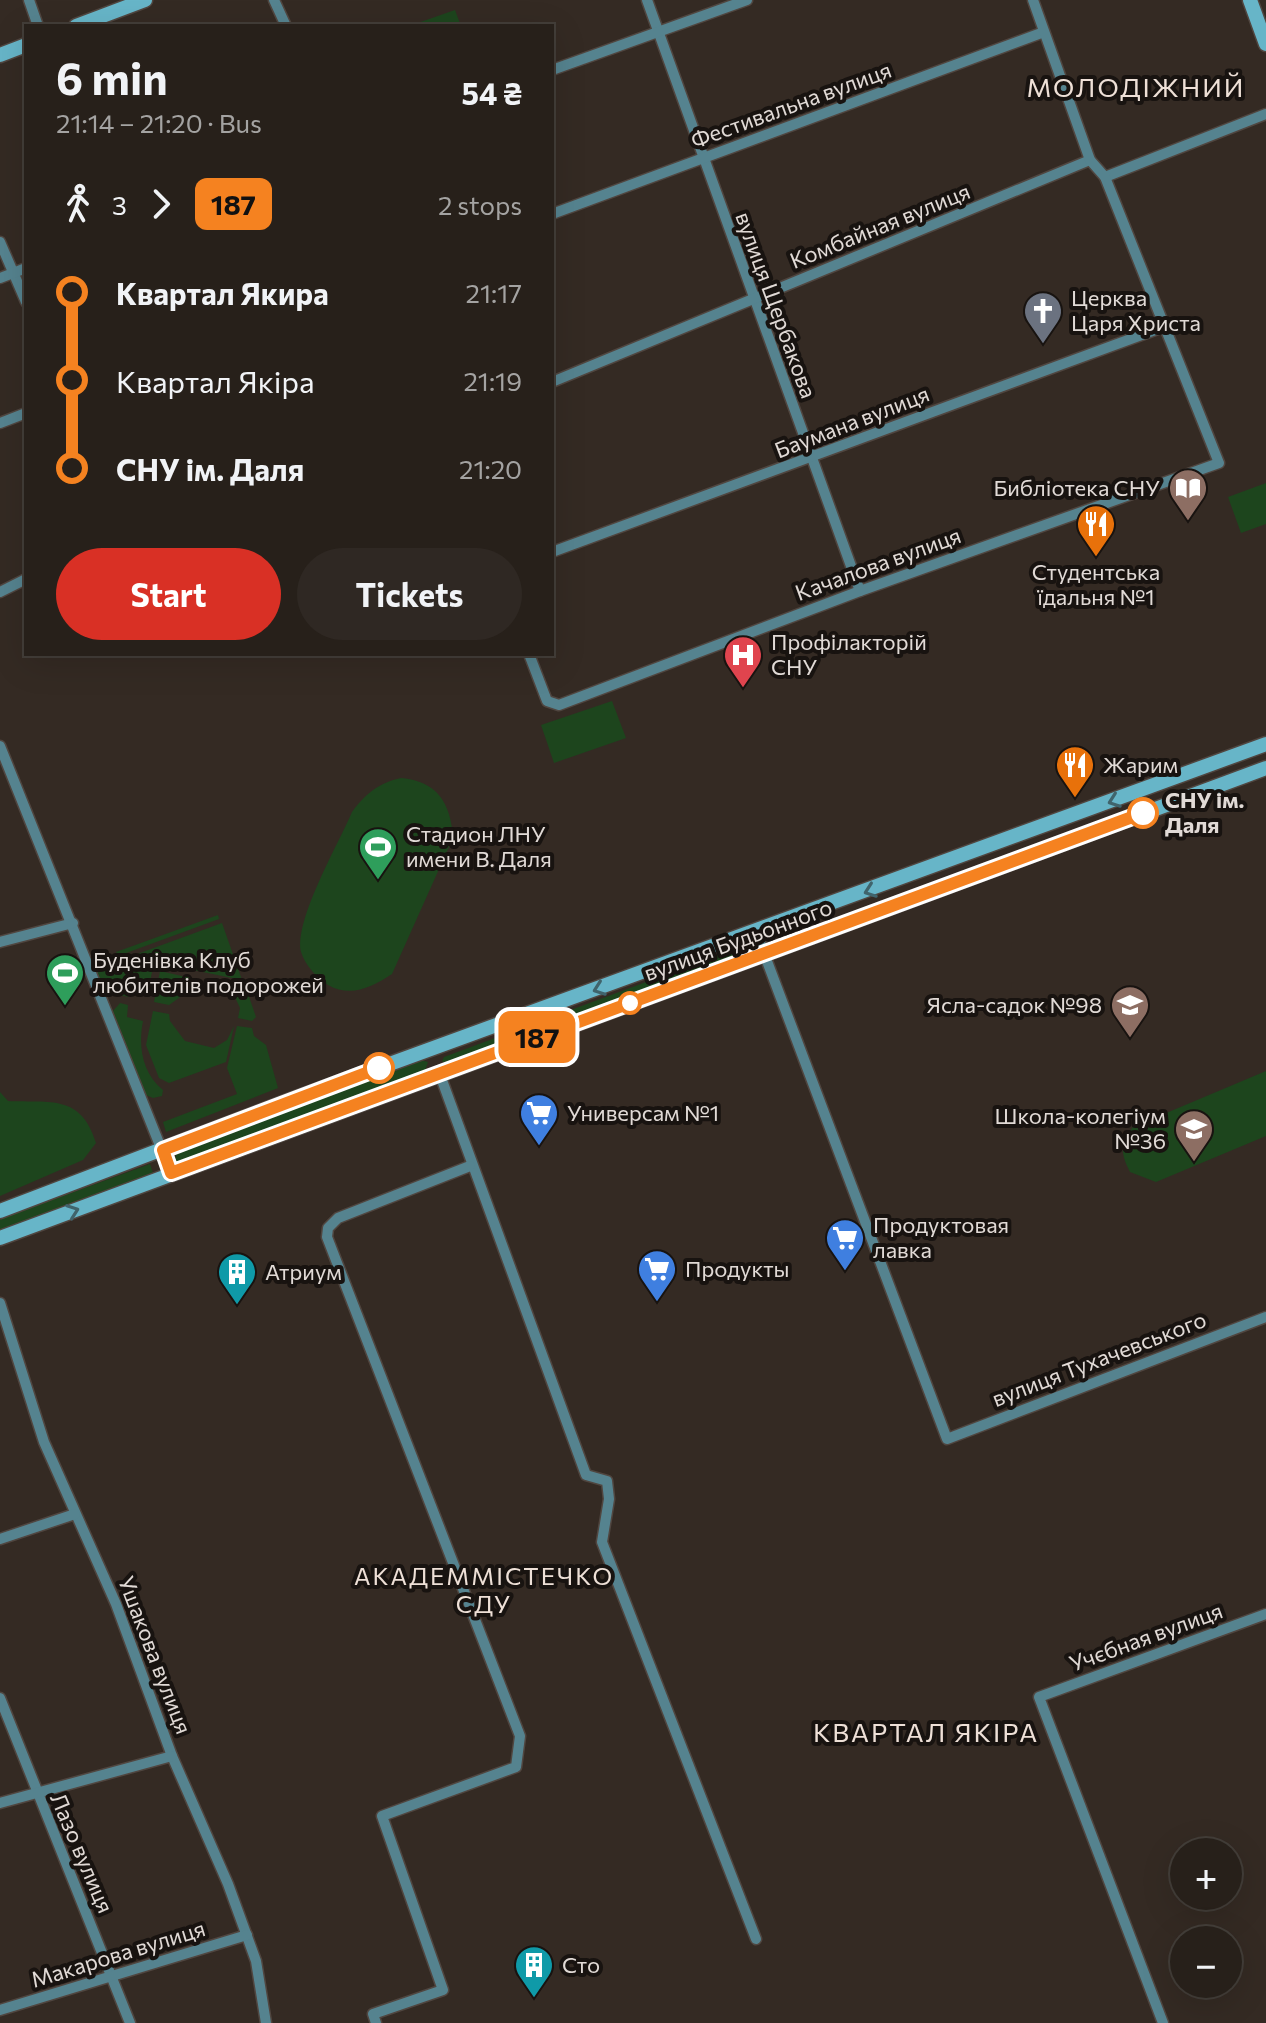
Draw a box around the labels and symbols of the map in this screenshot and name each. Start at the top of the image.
street label: Фестивальна вулиця [687,56,895,153]
district label: МОЛОДІЖНИЙ [1027,71,1245,102]
street label: Комбайная вулиця [786,177,974,274]
street label: вулиця Щербакова [730,208,823,402]
place label: Церква Царя Христа [1071,284,1201,336]
church icon: Церква Царя Христа [1022,290,1064,345]
street label: Баумана вулиця [771,380,933,463]
library icon: Библіотека СНУ [1167,467,1209,522]
place label: Библіотека СНУ [993,474,1160,501]
restaurant icon: Студентська їдальня №1 [1075,503,1117,558]
street label: Качалова вулиця [791,521,964,606]
place label: Студентська їдальня №1 [1032,558,1160,610]
place label: Профілакторій СНУ [771,628,927,680]
hospital icon: Профілакторій СНУ [722,634,764,689]
restaurant icon: Жарим [1054,744,1096,799]
place label: Жарим [1103,751,1178,778]
place label: СНУ ім. Даля [1165,786,1244,838]
one-way arrow [1108,791,1122,808]
marker: СНУ ім. Даля [1128,798,1158,828]
place label: Стадион ЛНУ имени В. Даля [406,820,552,872]
sports icon: Стадион ЛНУ имени В. Даля [357,826,399,881]
one-way arrow [864,881,878,897]
street label: вулиця Будьонного [640,893,836,986]
place label: Буденівка Клуб любителів подорожей [93,946,324,998]
sports icon: Буденівка Клуб любителів подорожей [44,952,86,1007]
one-way arrow [593,979,607,995]
school or university icon: Ясла-садок №98 [1109,984,1151,1039]
place label: Ясла-садок №98 [926,991,1102,1018]
unlabelled marker [619,992,641,1014]
line badge: 187 [491,1011,583,1063]
unlabelled marker [364,1053,394,1083]
supermarket icon: Универсам №1 [518,1092,560,1147]
place label: Универсам №1 [567,1099,719,1126]
place label: Школа-колегіум №36 [995,1102,1166,1154]
school or university icon: Школа-колегіум №36 [1173,1108,1215,1163]
one-way arrow [66,1205,80,1221]
place label: Продуктовая лавка [873,1211,1009,1263]
supermarket icon: Продуктовая лавка [824,1217,866,1272]
supermarket icon: Продукты [636,1248,678,1303]
building icon: Атриум [216,1251,258,1306]
place label: Продукты [685,1255,789,1282]
place label: Атриум [265,1258,342,1285]
street label: вулиця Тухачевського [988,1305,1210,1412]
district label: АКАДЕММІСТЕЧКО СДУ [354,1561,614,1618]
street label: Ушакова вулиця [113,1572,198,1738]
street label: Учєбная вулиця [1065,1596,1226,1677]
district label: КВАРТАЛ ЯКІРА [813,1716,1039,1747]
street label: Лазо вулиця [45,1789,120,1917]
street label: Макарова вулиця [28,1914,208,1993]
building icon: Сто [513,1944,555,1999]
place label: Сто [562,1951,600,1978]

